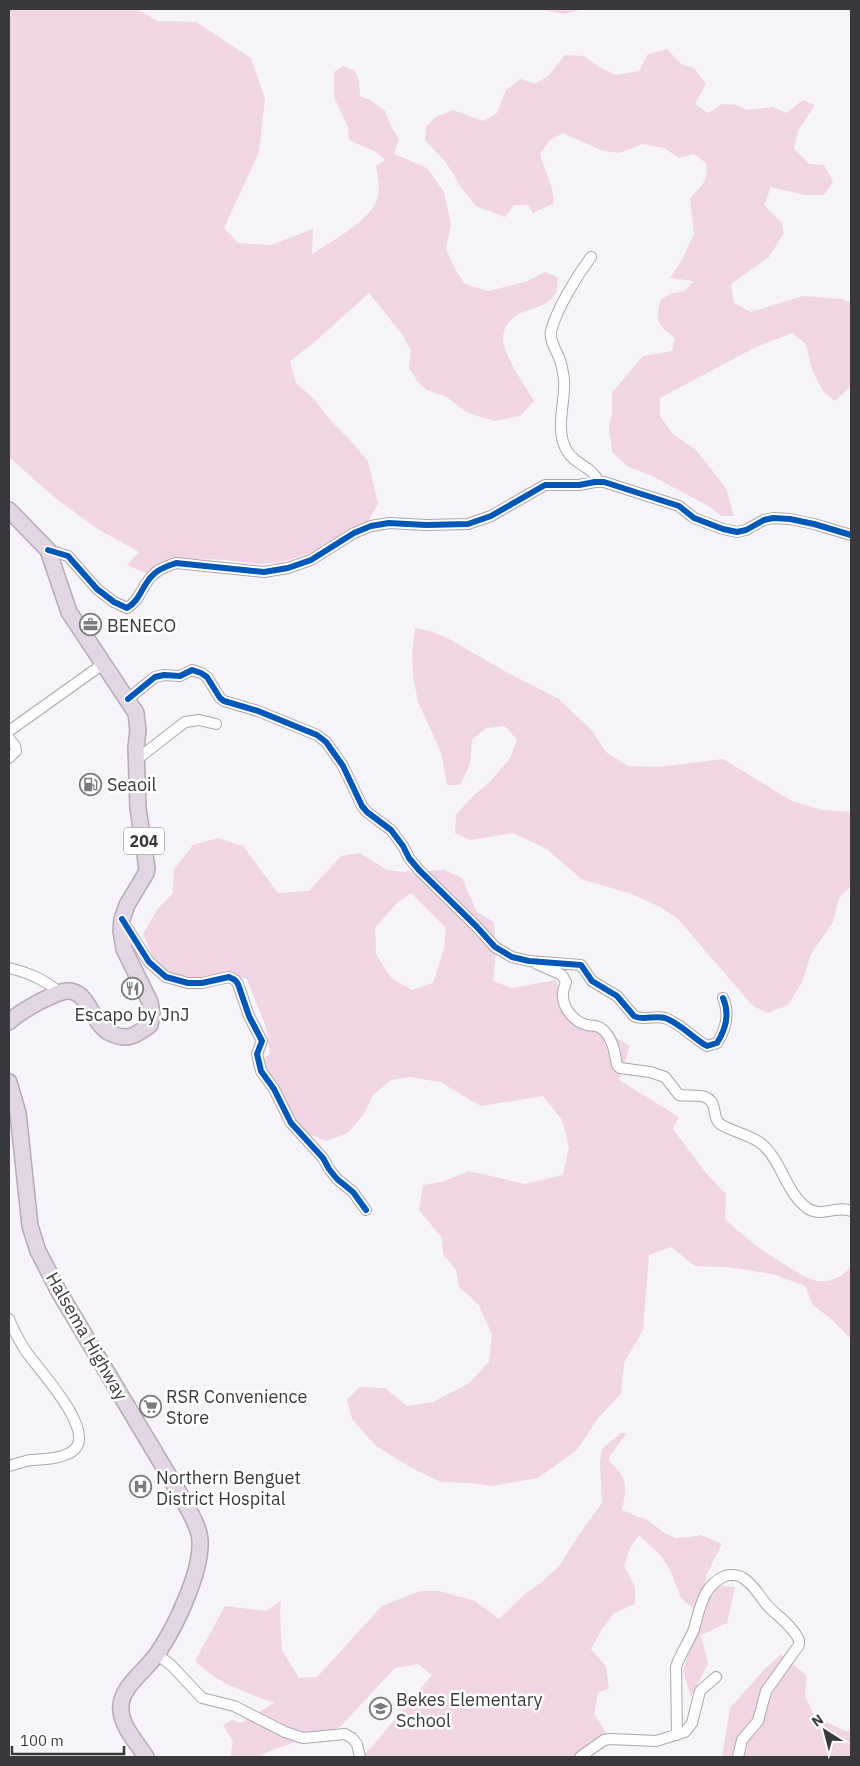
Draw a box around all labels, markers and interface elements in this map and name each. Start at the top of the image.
office icon: BENECO [79,613,103,637]
place label: BENECO [107,614,176,637]
fuel station icon: Seaoil [79,772,103,796]
place label: Seaoil [107,773,157,796]
road number: 204 [124,828,164,854]
restaurant icon: Escapo by JnJ [120,977,144,1001]
place label: Escapo by JnJ [75,1003,189,1026]
street label: Halsema Highway [41,1268,133,1404]
place label: RSR Convenience Store [166,1385,307,1429]
supermarket icon: RSR Convenience Store [138,1394,162,1418]
place label: Northern Benguet District Hospital [156,1466,301,1510]
hospital icon: Northern Benguet District Hospital [128,1475,152,1499]
place label: Bekes Elementary School [396,1688,543,1732]
school or university icon: Bekes Elementary School [368,1697,392,1721]
north arrow [800,1706,850,1756]
text: N [808,1710,827,1731]
scale bar [12,1724,125,1756]
text: 100 m [20,1731,64,1750]

